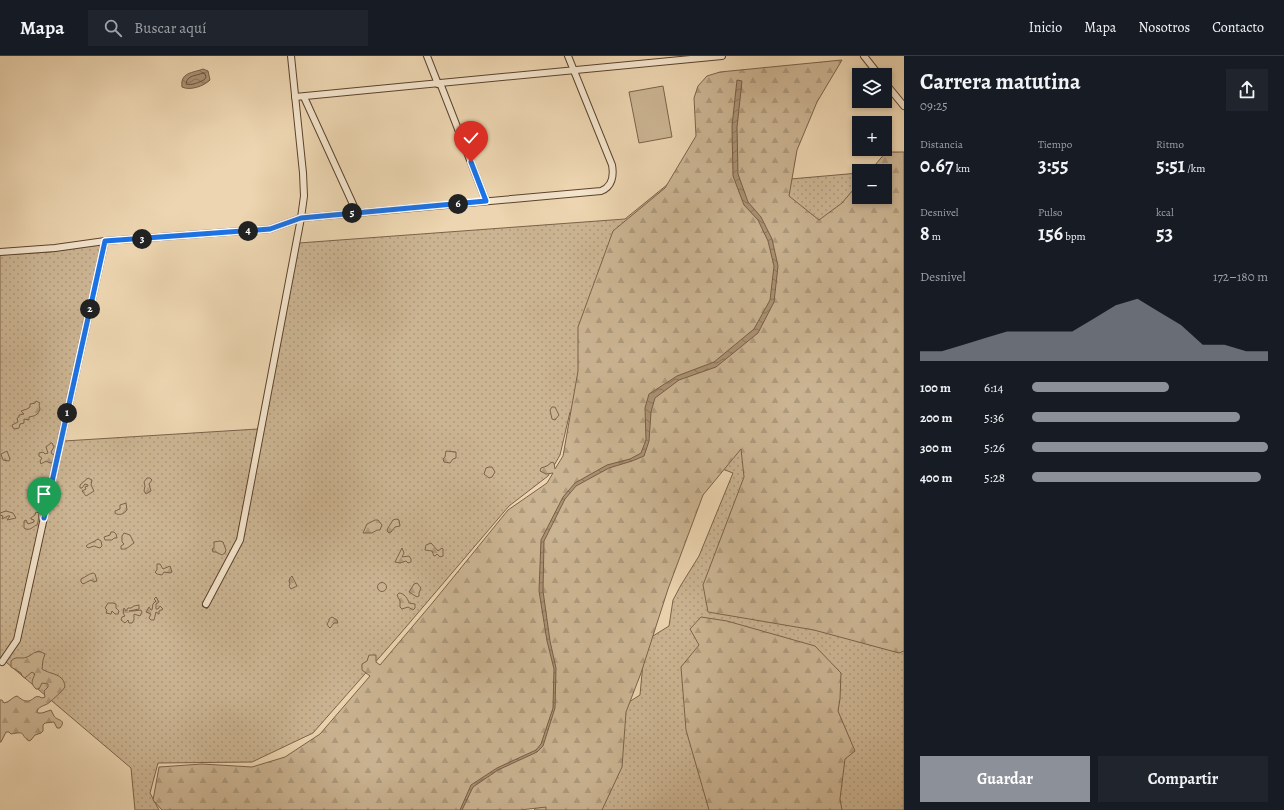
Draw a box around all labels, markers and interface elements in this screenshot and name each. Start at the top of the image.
search box [88,10,368,46]
text: Mapa [20,15,64,41]
icon: search [102,17,124,39]
text: Buscar aquí [134,18,206,38]
text: Inicio [1029,18,1062,37]
text: Mapa [1084,18,1116,37]
text: Nosotros [1138,18,1190,37]
text: Contacto [1212,18,1264,37]
text: Carrera matutina [920,67,1081,97]
map controls [852,68,892,204]
button: layers [852,68,892,108]
button: share [1226,69,1268,111]
text: 09:25 [920,97,948,114]
button: + [852,116,892,156]
pin [454,121,488,162]
icon: check [460,127,482,149]
text: Distancia [920,137,963,152]
text: Tiempo [1038,137,1072,152]
text: Ritmo [1156,137,1184,152]
text: 0.67 [920,152,953,179]
text: 3:55 [1038,152,1068,179]
text: 5:51 [1156,152,1185,179]
text: km [953,161,970,176]
text: /km [1185,161,1205,176]
button: − [852,164,892,204]
pin: 6 [448,194,468,214]
text: 6 [455,196,461,211]
pin: 5 [342,203,362,223]
text: 5 [350,205,354,220]
text: Desnivel [920,205,959,220]
text: Pulso [1038,205,1063,220]
text: kcal [1156,205,1174,220]
text: 8 [920,220,930,247]
text: 156 [1038,220,1063,247]
text: 53 [1156,220,1173,247]
pin: 4 [238,221,258,241]
text: 4 [245,223,251,238]
pin: 3 [132,229,152,249]
text: m [930,229,941,244]
text: bpm [1063,229,1086,244]
text: 3 [140,231,144,246]
text: Desnivel [920,268,966,285]
text: 172–180 m [1213,268,1268,285]
pin: 2 [80,299,100,319]
text: 2 [87,301,93,316]
text: 100 m [920,379,951,396]
text: 6:14 [984,379,1003,396]
pin: 1 [57,403,77,423]
text: 1 [65,405,69,420]
text: 200 m [920,409,953,426]
text: 5:36 [984,409,1004,426]
text: 300 m [920,439,952,456]
text: 5:26 [984,439,1005,456]
text: 400 m [920,469,952,486]
text: 5:28 [984,469,1005,486]
pin [27,477,61,518]
icon: arrive [33,483,55,505]
button: Guardar [920,756,1090,802]
button: Compartir [1098,756,1268,802]

